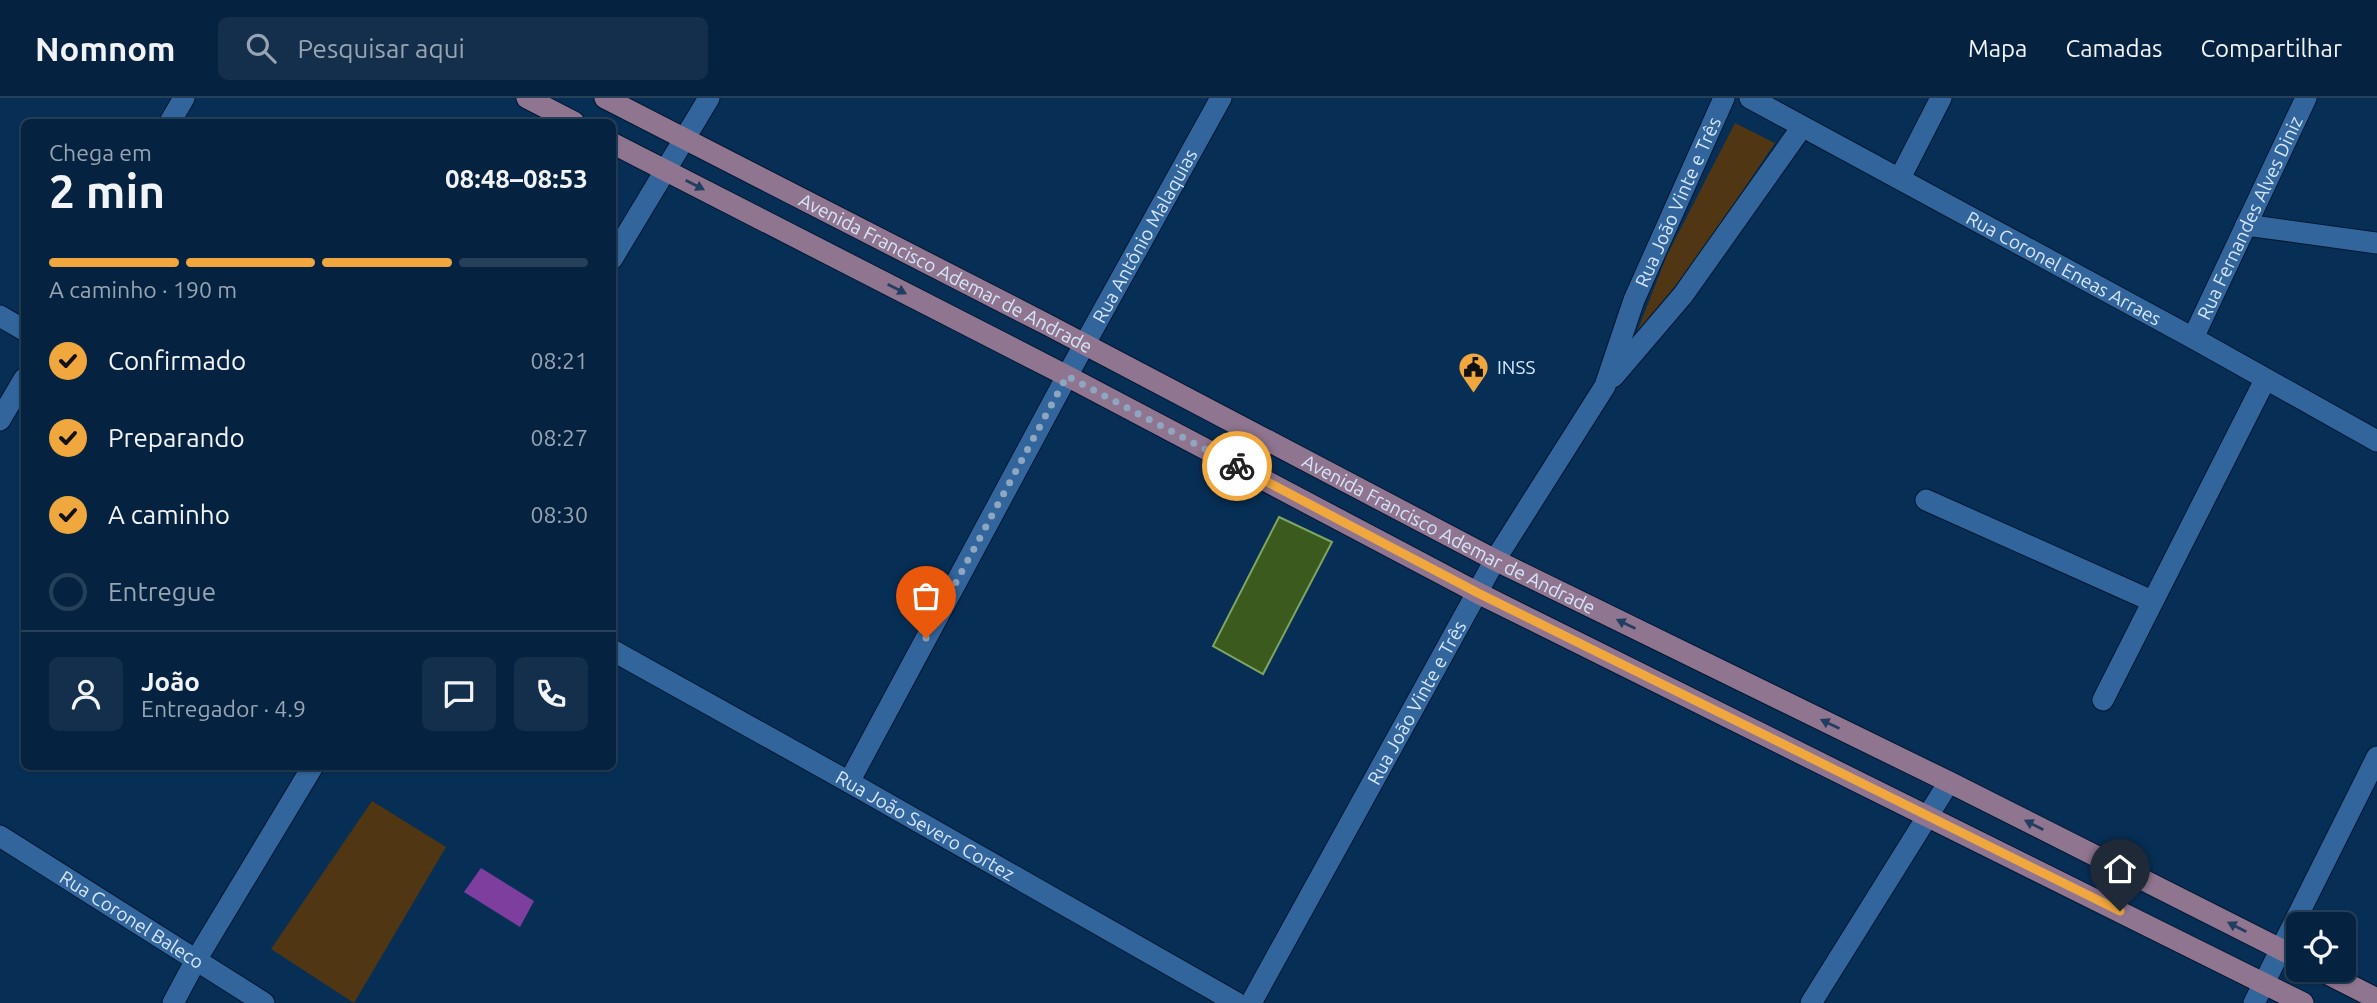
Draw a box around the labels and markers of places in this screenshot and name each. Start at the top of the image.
public building icon: INSS [1457,350,1491,394]
place label: INSS [1497,356,1535,378]
pin [896,566,956,638]
pin [2090,839,2150,911]

